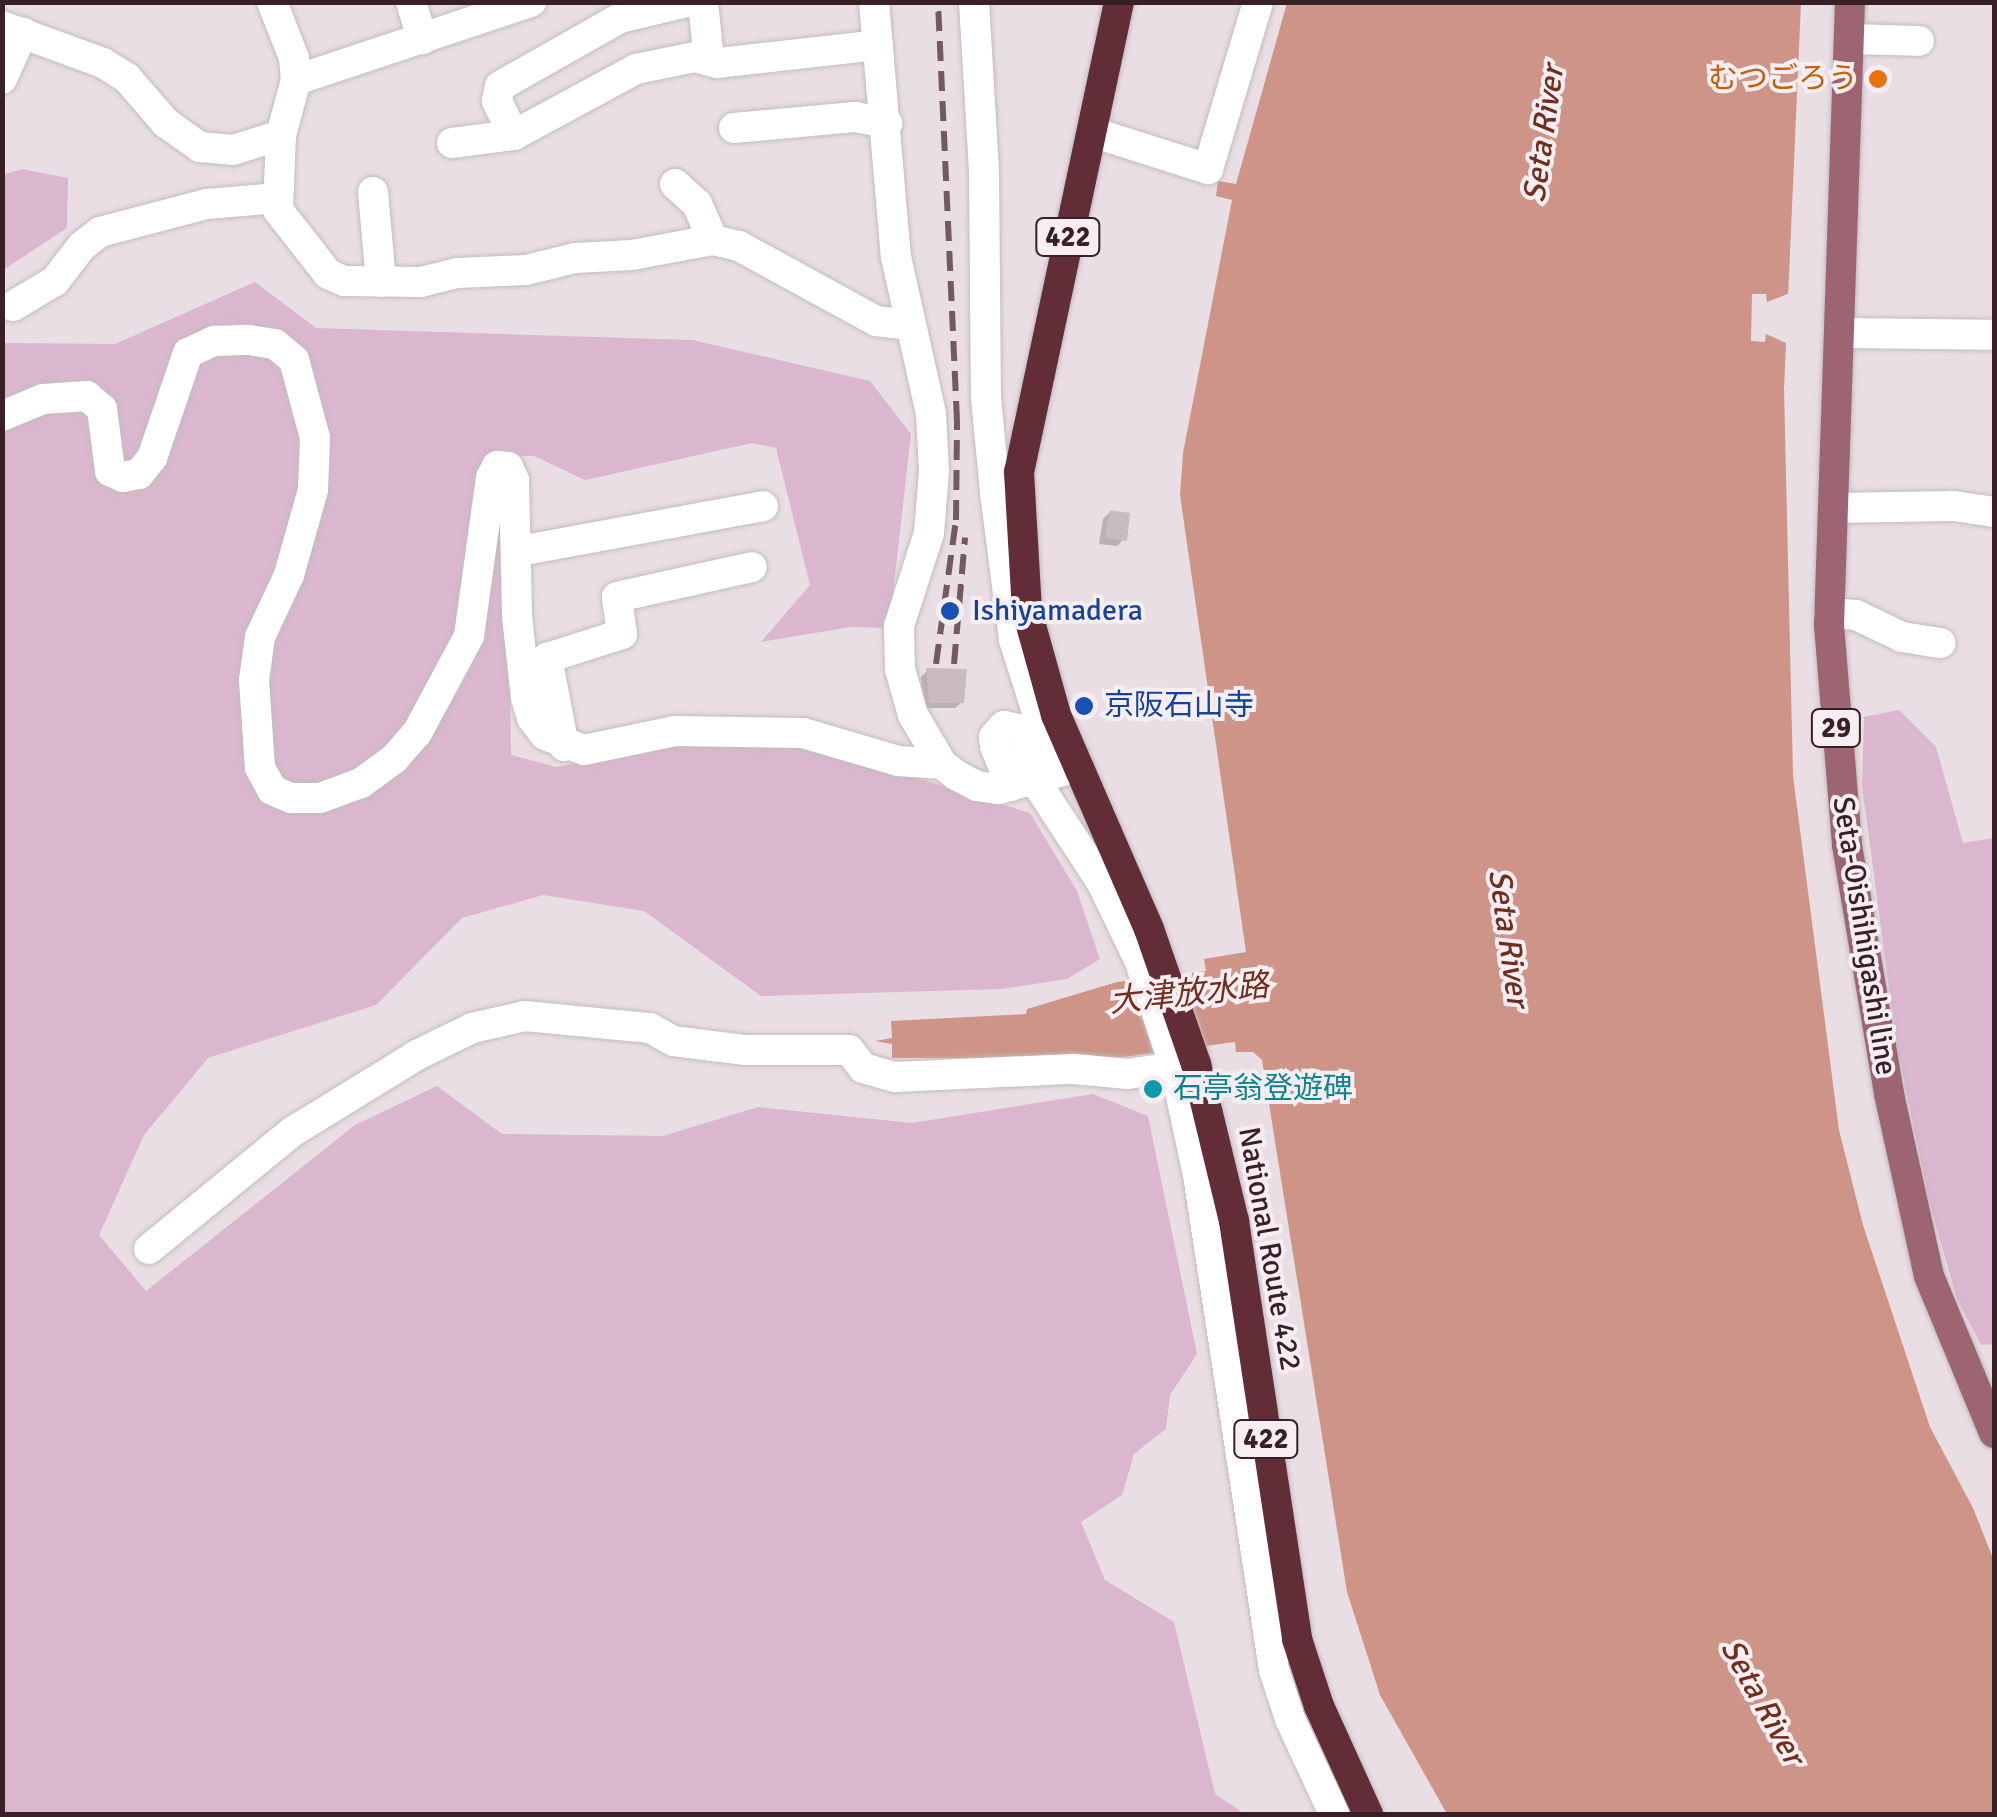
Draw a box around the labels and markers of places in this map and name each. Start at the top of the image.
place label: むつごろう [1708,61,1858,97]
marker: むつごろう [1867,68,1889,90]
place label: Ishiyamadera [972,593,1143,629]
marker: Ishiyamadera [937,598,963,624]
place label: 京阪石山寺 [1104,688,1254,724]
marker: 京阪石山寺 [1073,695,1095,717]
place label: 石亭翁登遊碑 [1173,1071,1353,1107]
marker: 石亭翁登遊碑 [1142,1078,1164,1100]

